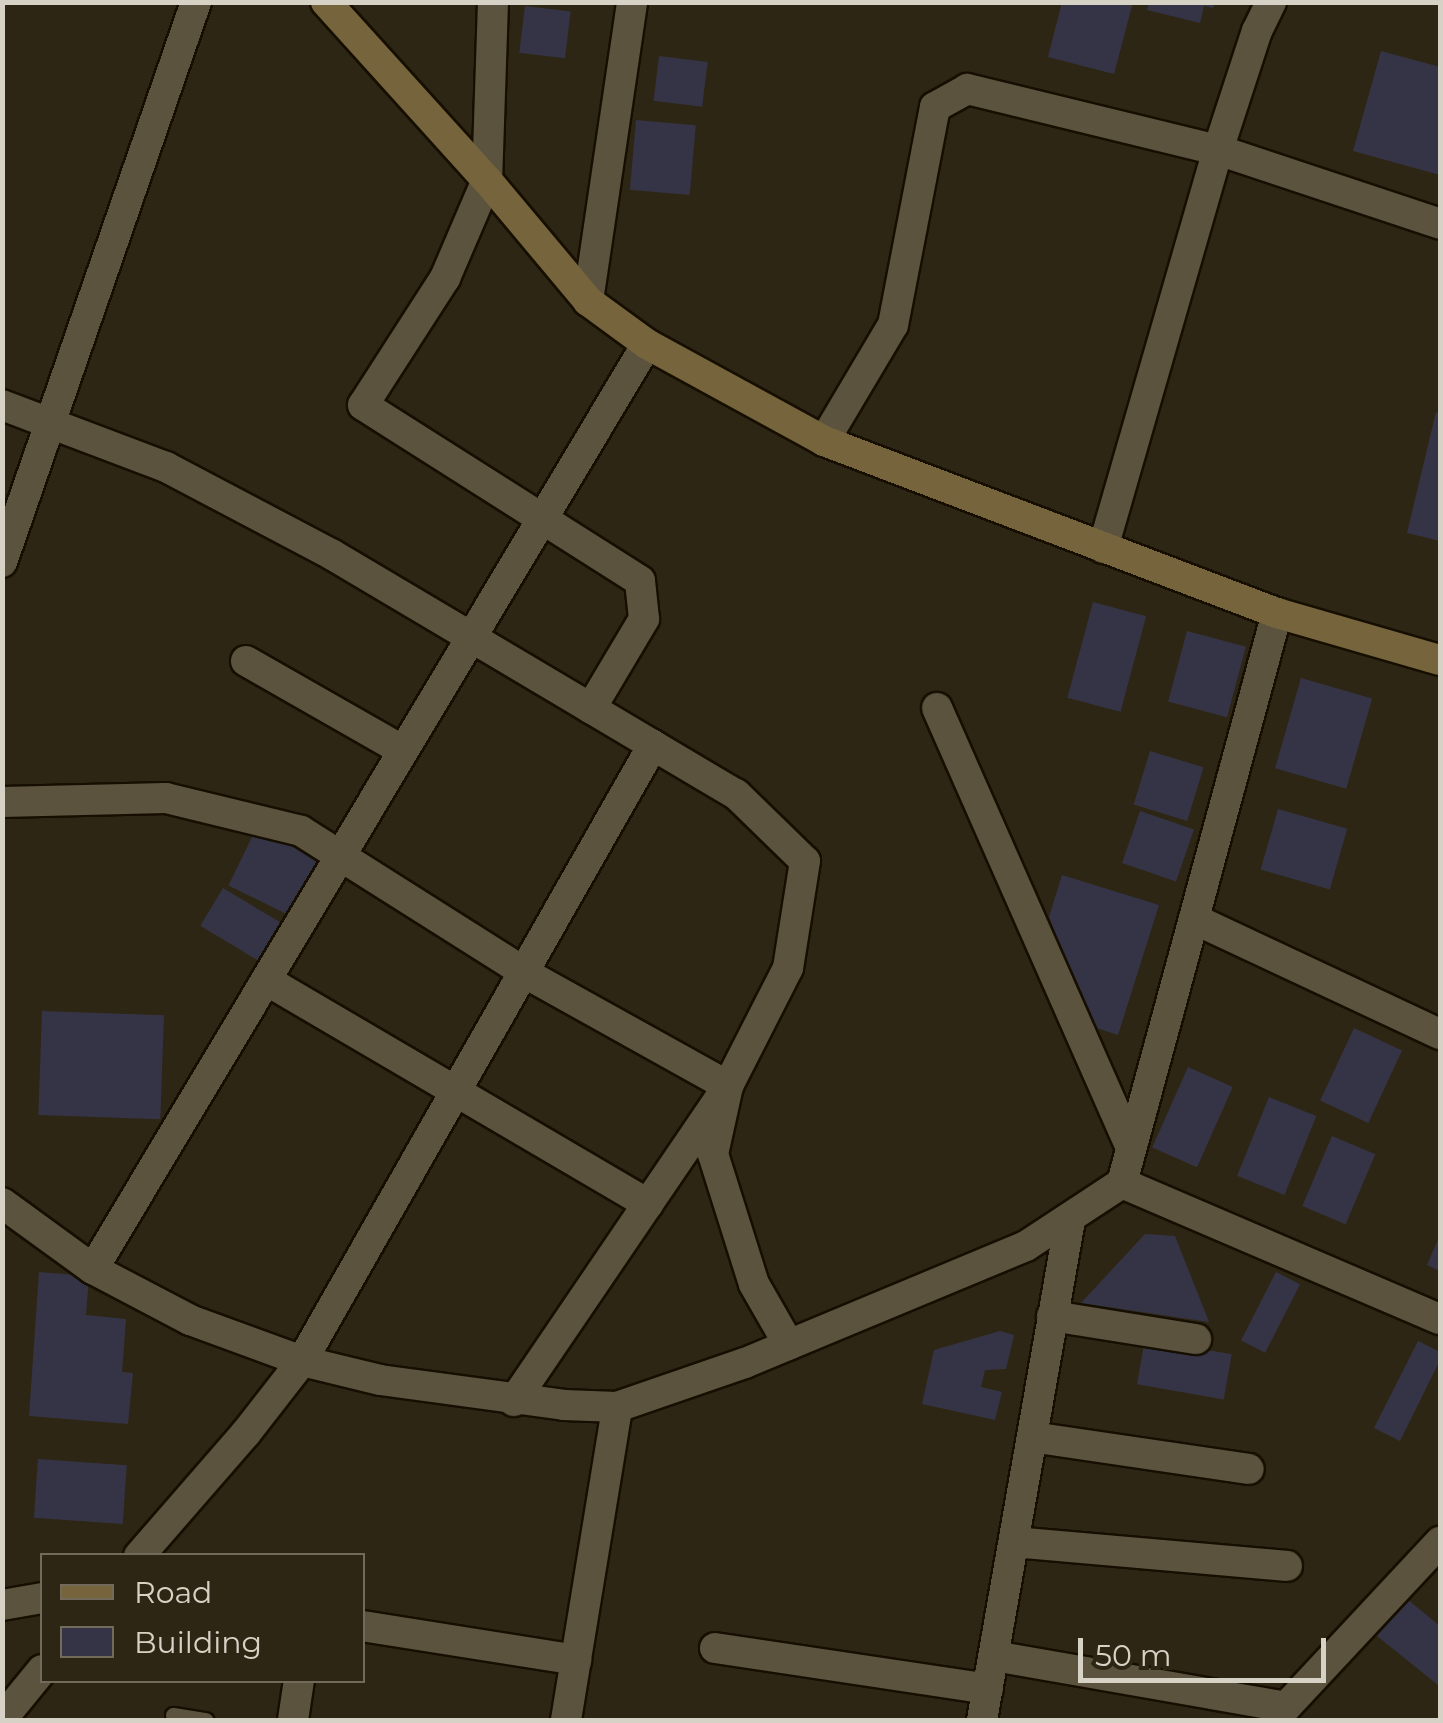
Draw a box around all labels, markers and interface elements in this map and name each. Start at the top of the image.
legend [40,1553,365,1683]
text: Road [134,1574,212,1611]
scale bar [1083,1618,1330,1680]
text: Building [134,1624,262,1661]
text: 50 m [1095,1637,1172,1674]

